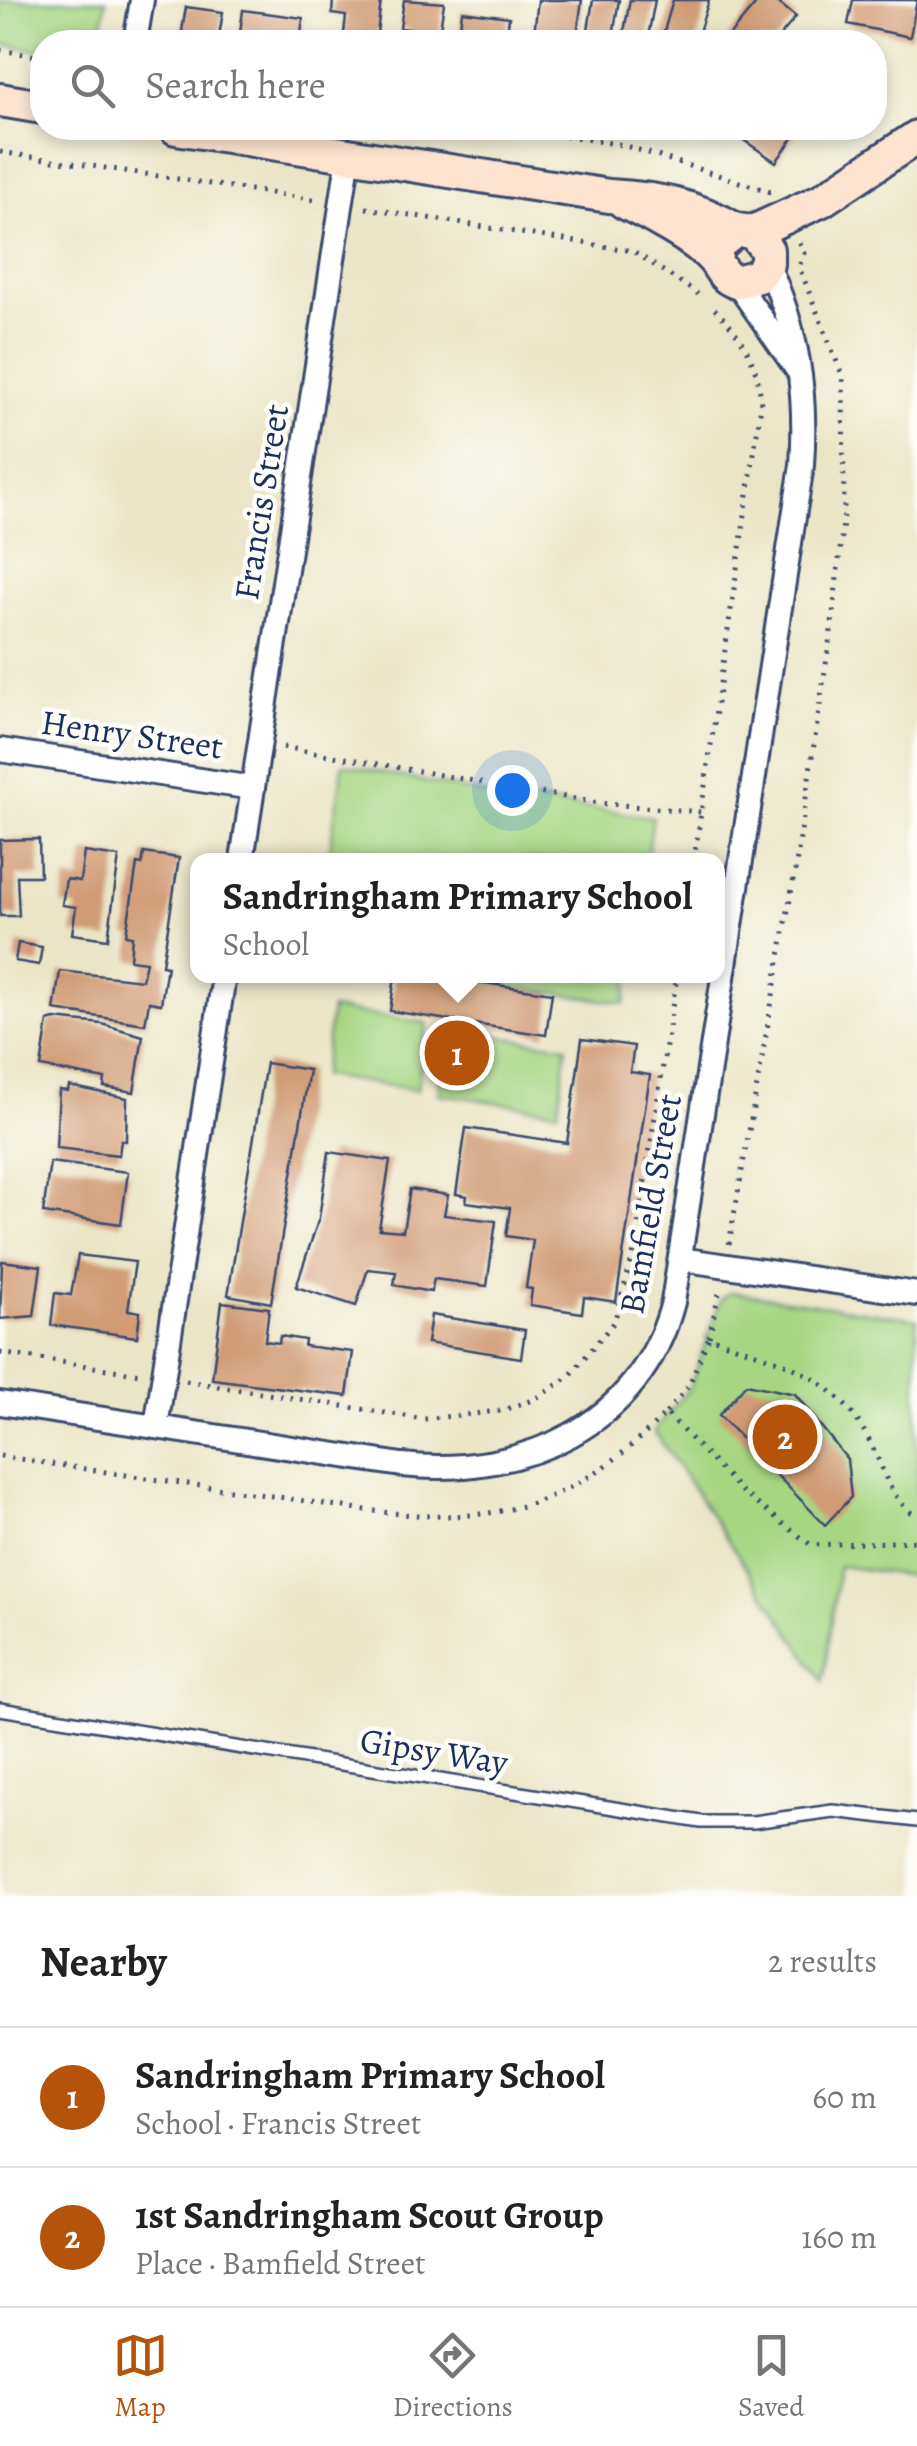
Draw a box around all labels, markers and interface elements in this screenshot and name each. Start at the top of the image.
search box [30,30,887,140]
icon: search [65,58,120,113]
text: Search here [145,59,326,111]
street label: Francis Street [222,401,300,603]
street label: Henry Street [38,697,226,771]
your location [487,765,538,816]
popup [190,853,725,983]
text: Sandringham Primary School [223,870,692,922]
text: School [223,922,309,966]
pin: 1 [424,1016,490,1090]
street label: Bamfield Street [607,1090,693,1318]
pin: 2 [752,1400,818,1474]
street label: Gipsy Way [357,1716,512,1786]
text: Nearby [40,1933,167,1990]
text: 2 results [768,1939,877,1983]
text: Sandringham Primary School [135,2049,605,2101]
text: 1 [67,2075,78,2119]
text: 60 m [812,2075,877,2119]
text: School · Francis Street [135,2101,421,2145]
text: 1st Sandringham Scout Group [135,2189,604,2241]
text: 2 [65,2215,80,2259]
text: 160 m [801,2215,877,2259]
text: Place · Bamfield Street [135,2241,426,2285]
tab: Map [113,2328,168,2426]
tab: Directions [393,2328,513,2426]
tab: Saved [738,2328,804,2426]

